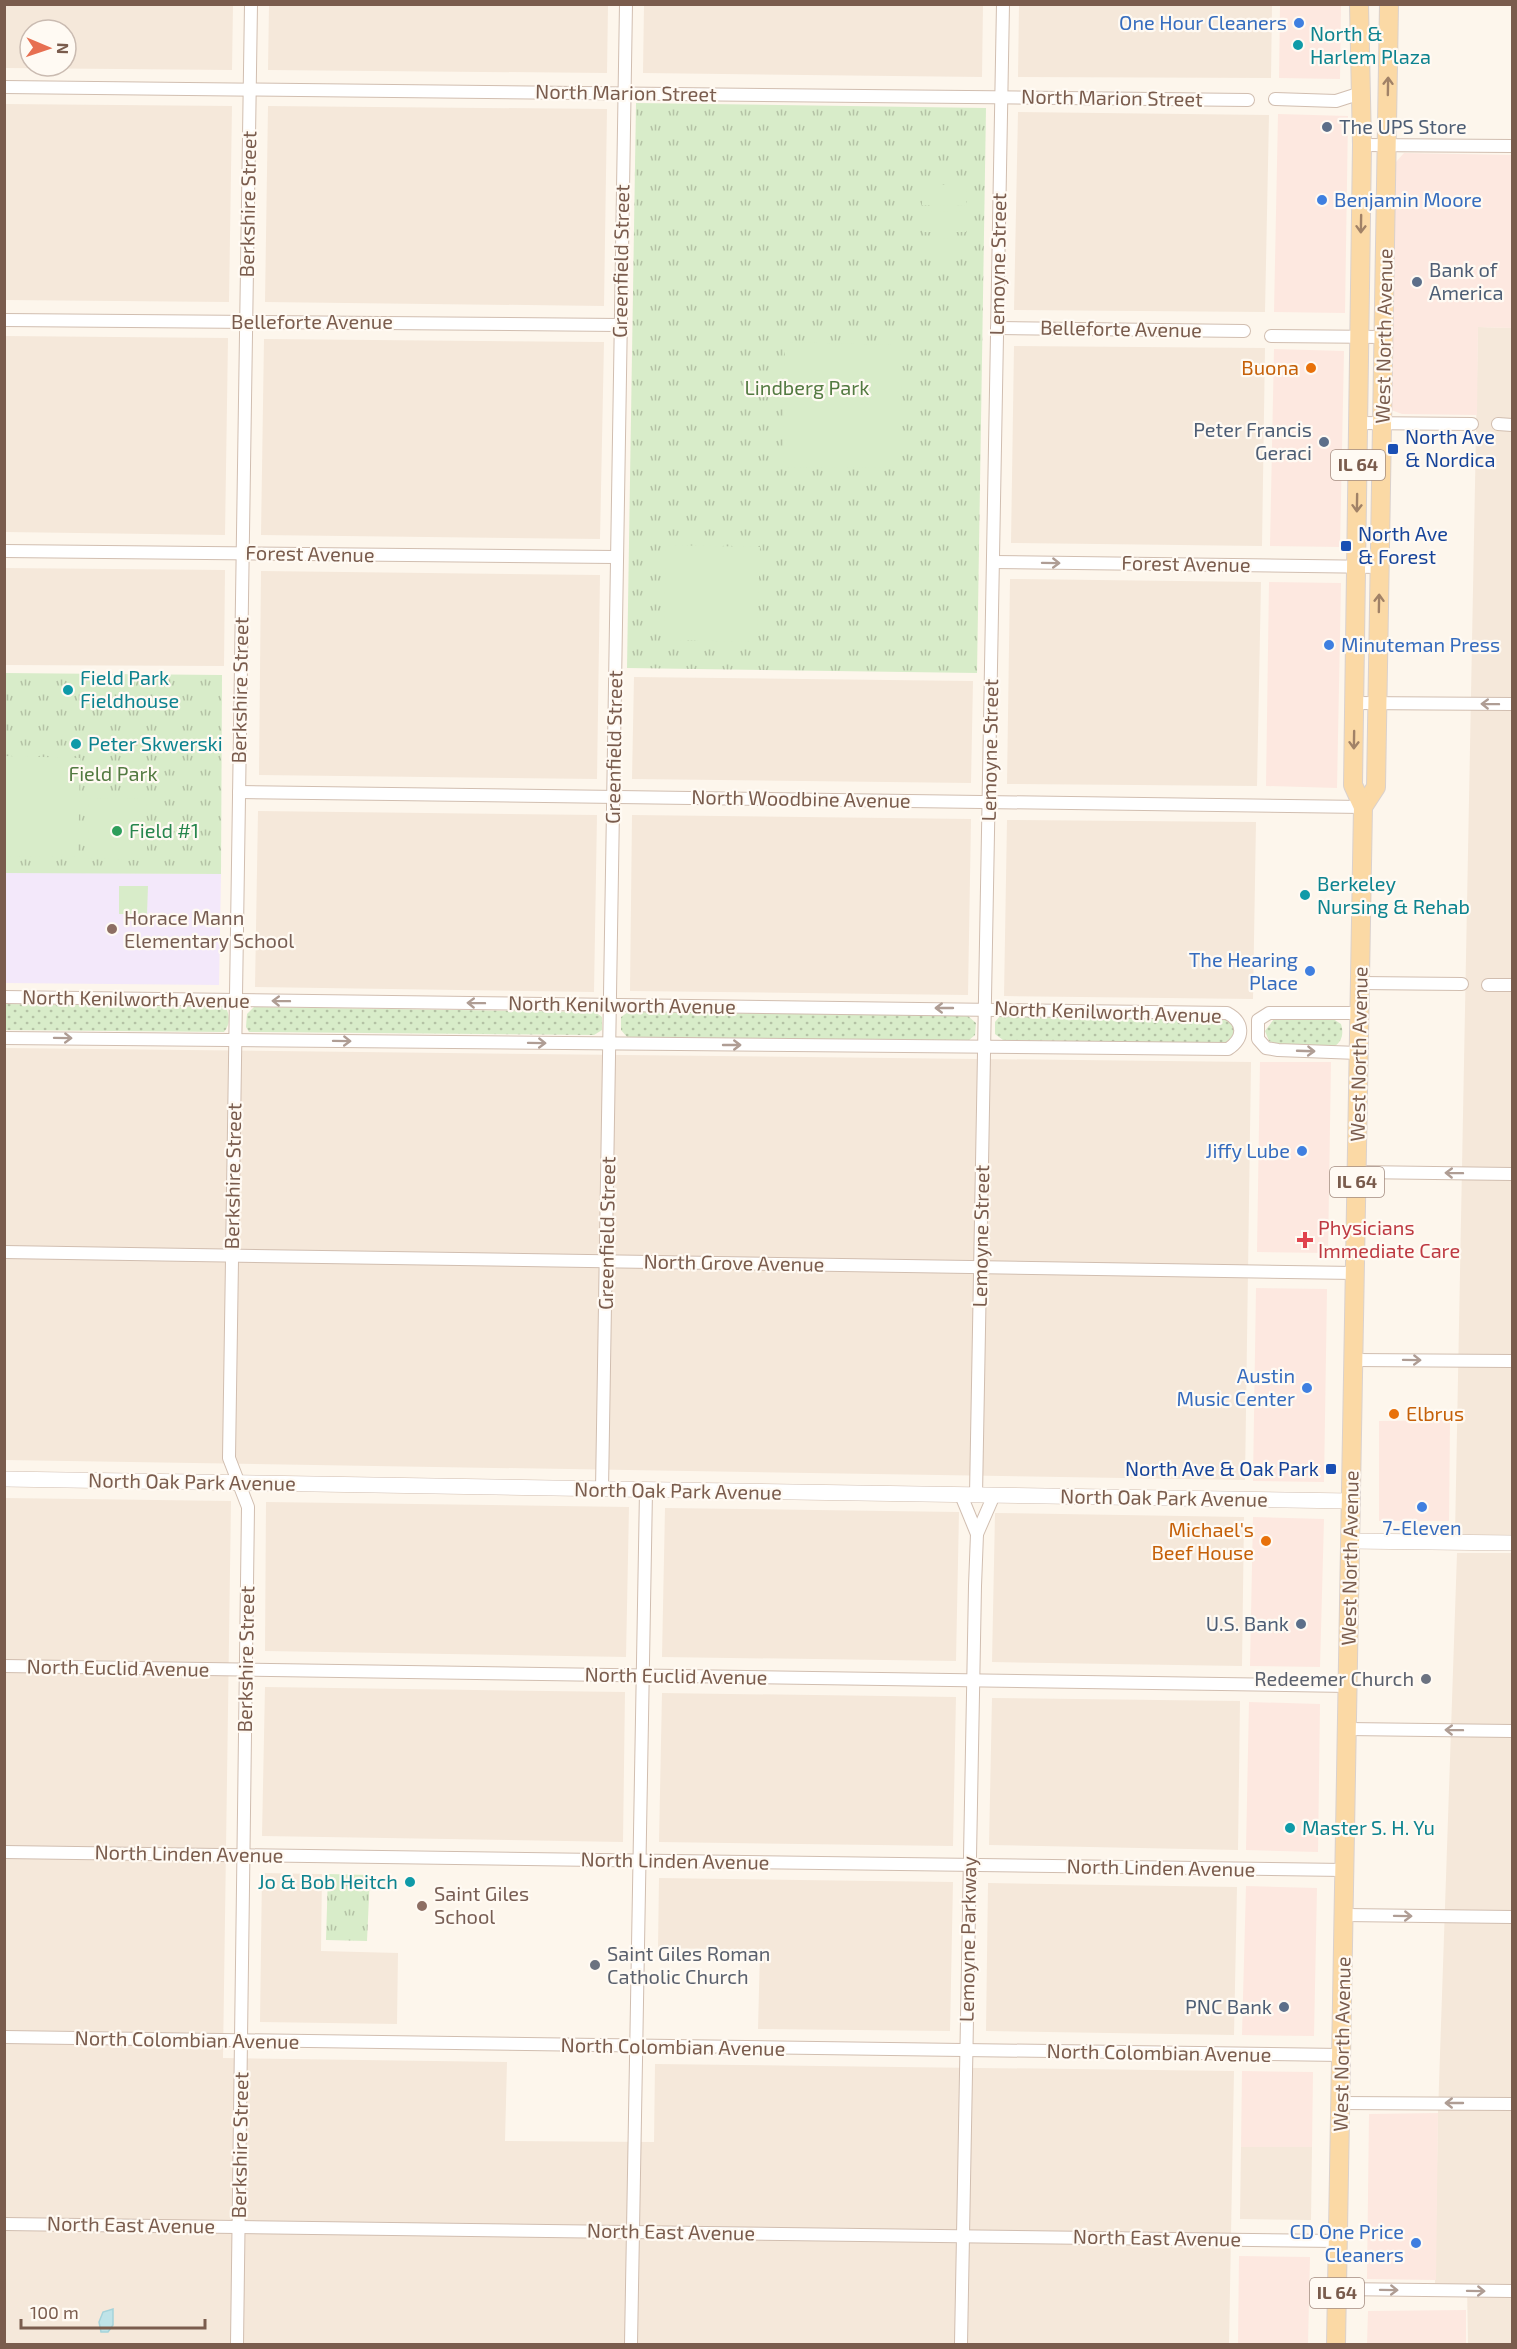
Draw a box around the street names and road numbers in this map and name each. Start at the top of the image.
street label: North Marion Street [535,78,717,106]
street label: North Marion Street [1021,83,1203,111]
street label: Berkshire Street [234,130,260,277]
street label: Greenfield Street [607,184,633,338]
street label: Lemoyne Street [984,192,1010,336]
street label: West North Avenue [1369,248,1397,424]
street label: Belleforte Avenue [231,309,393,333]
street label: Belleforte Avenue [1040,315,1202,341]
road number: IL 64 [1331,450,1385,480]
street label: Forest Avenue [245,540,375,566]
street label: Forest Avenue [1121,550,1251,576]
street label: Berkshire Street [226,616,252,763]
street label: Greenfield Street [600,670,626,824]
street label: Lemoyne Street [976,678,1002,822]
street label: North Woodbine Avenue [691,784,911,812]
street label: West North Avenue [1344,966,1372,1142]
street label: North Kenilworth Avenue [22,984,250,1012]
street label: North Kenilworth Avenue [508,990,736,1018]
street label: North Kenilworth Avenue [994,995,1222,1027]
street label: Berkshire Street [219,1102,245,1249]
street label: Greenfield Street [593,1156,619,1310]
street label: Lemoyne Street [967,1164,993,1308]
road number: IL 64 [1330,1167,1384,1197]
street label: North Grove Avenue [643,1248,825,1276]
street label: North Oak Park Avenue [88,1467,296,1495]
street label: West North Avenue [1335,1470,1363,1646]
street label: North Oak Park Avenue [574,1476,782,1504]
street label: North Oak Park Avenue [1060,1483,1268,1511]
street label: Berkshire Street [232,1585,258,1732]
street label: North Euclid Avenue [26,1653,210,1681]
street label: North Euclid Avenue [584,1661,768,1689]
street label: North Linden Avenue [94,1839,284,1867]
street label: North Linden Avenue [580,1846,770,1874]
street label: North Linden Avenue [1066,1853,1256,1881]
street label: Lemoyne Parkway [954,1855,980,2022]
street label: West North Avenue [1327,1956,1355,2132]
street label: North Colombian Avenue [74,2025,300,2053]
street label: North Colombian Avenue [560,2032,786,2060]
street label: North Colombian Avenue [1046,2038,1272,2066]
street label: Berkshire Street [226,2071,252,2218]
street label: North East Avenue [47,2211,215,2237]
street label: North East Avenue [587,2218,755,2244]
street label: North East Avenue [1073,2224,1241,2250]
road number: IL 64 [1310,2278,1364,2308]

